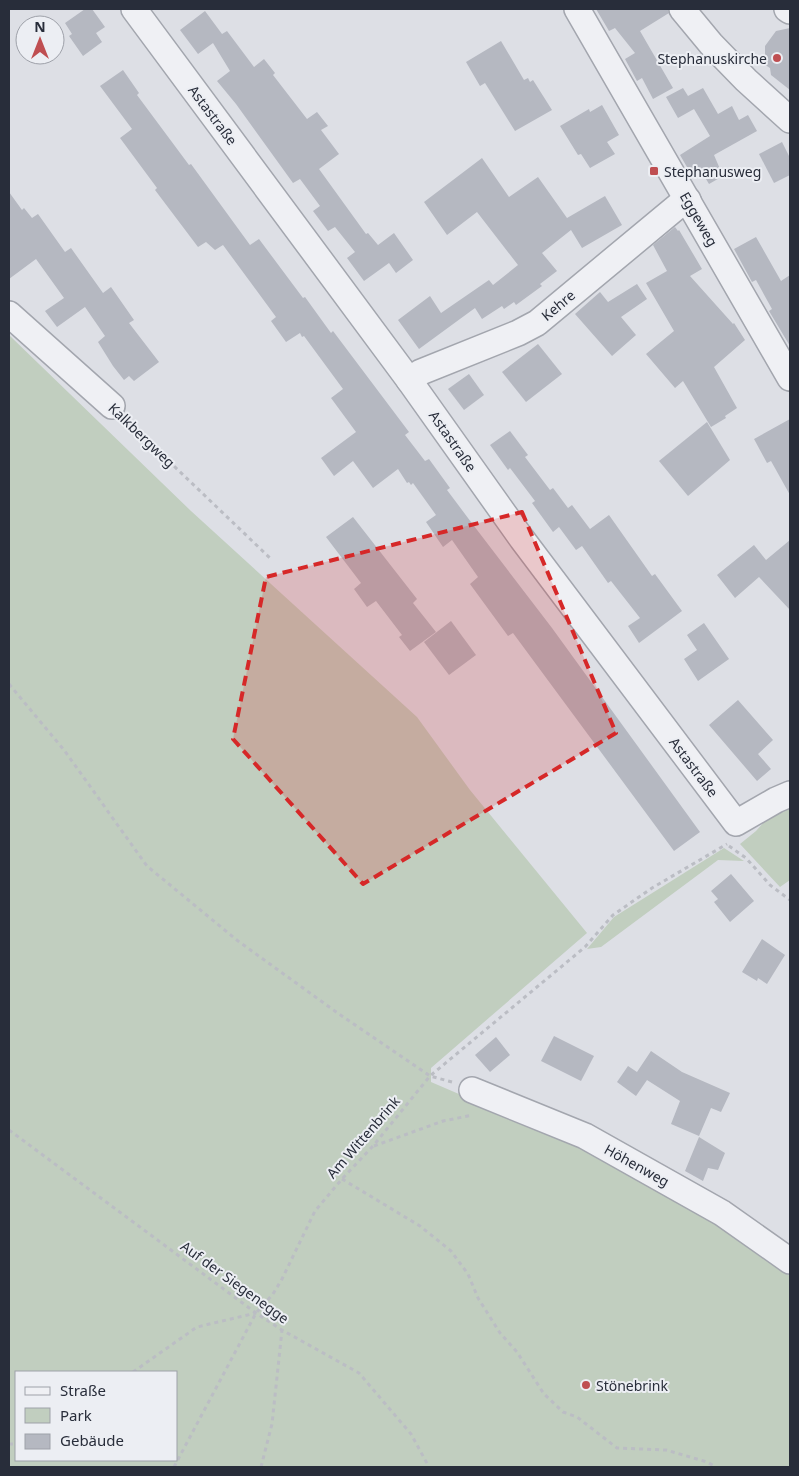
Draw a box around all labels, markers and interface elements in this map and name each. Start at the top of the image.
north arrow [15,15,65,65]
text: N [34,17,46,36]
place label: Stephanuskirche [657,49,767,68]
marker: Stephanuskirche [771,52,783,64]
street label: Astastraße [184,81,242,149]
place label: Stephanusweg [664,162,761,181]
marker: Stephanusweg [648,165,660,177]
street label: Eggeweg [676,188,722,250]
street label: Kehre [537,285,579,325]
street label: Kalkbergweg [105,398,179,472]
street label: Astastraße [425,407,481,475]
street label: Astastraße [665,733,723,801]
street label: Am Wittenbrink [322,1091,404,1182]
street label: Höhenweg [601,1139,673,1191]
street label: Auf der Siegenegge [177,1236,293,1328]
legend [15,1371,178,1461]
place label: Stönebrink [596,1376,668,1395]
marker: Stönebrink [580,1379,592,1391]
text: Straße [60,1380,106,1400]
text: Park [60,1405,92,1425]
text: Gebäude [60,1430,124,1450]

